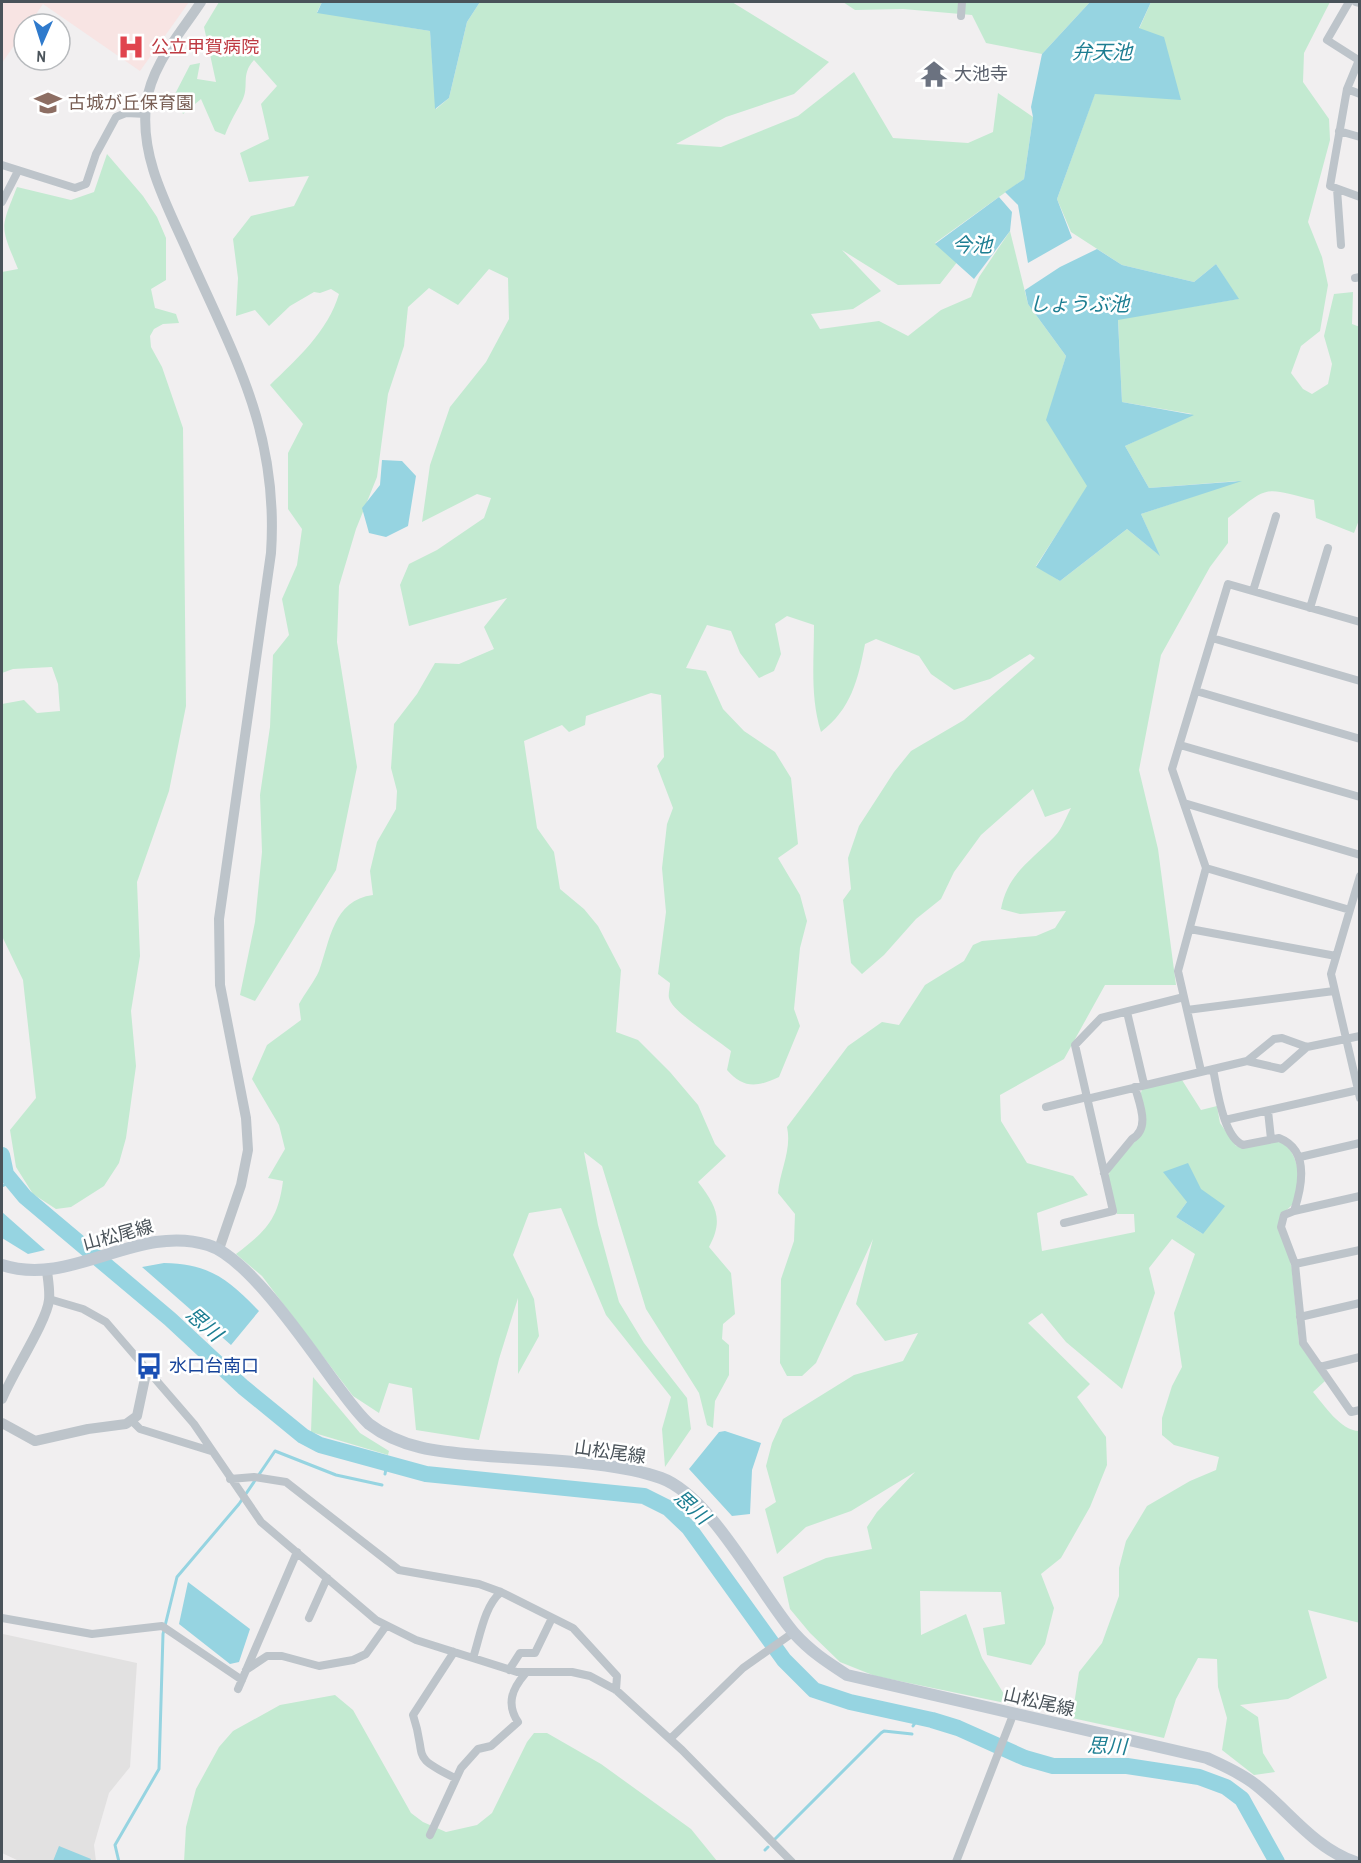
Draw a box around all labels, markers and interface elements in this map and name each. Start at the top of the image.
north arrow [12,12,72,72]
hospital icon: 公立甲賀病院 [116,32,146,62]
place label: 公立甲賀病院 [151,34,259,59]
water label: 弁天池 [1072,38,1134,65]
text: N [36,46,47,68]
temple icon: 大池寺 [919,59,949,89]
place label: 大池寺 [954,61,1008,86]
school or university icon: 古城が丘保育園 [33,88,63,118]
place label: 古城が丘保育園 [68,90,194,115]
water label: 今池 [952,231,994,258]
water label: しょうぶ池 [1029,290,1131,317]
street label: 山松尾線 [80,1213,156,1256]
water label: 思川 [180,1300,230,1348]
bus stop icon: 水口台南口 [134,1351,164,1381]
place label: 水口台南口 [169,1353,259,1378]
street label: 山松尾線 [573,1434,647,1469]
water label: 思川 [668,1483,718,1531]
street label: 山松尾線 [1001,1681,1077,1722]
water label: 思川 [1087,1731,1129,1760]

